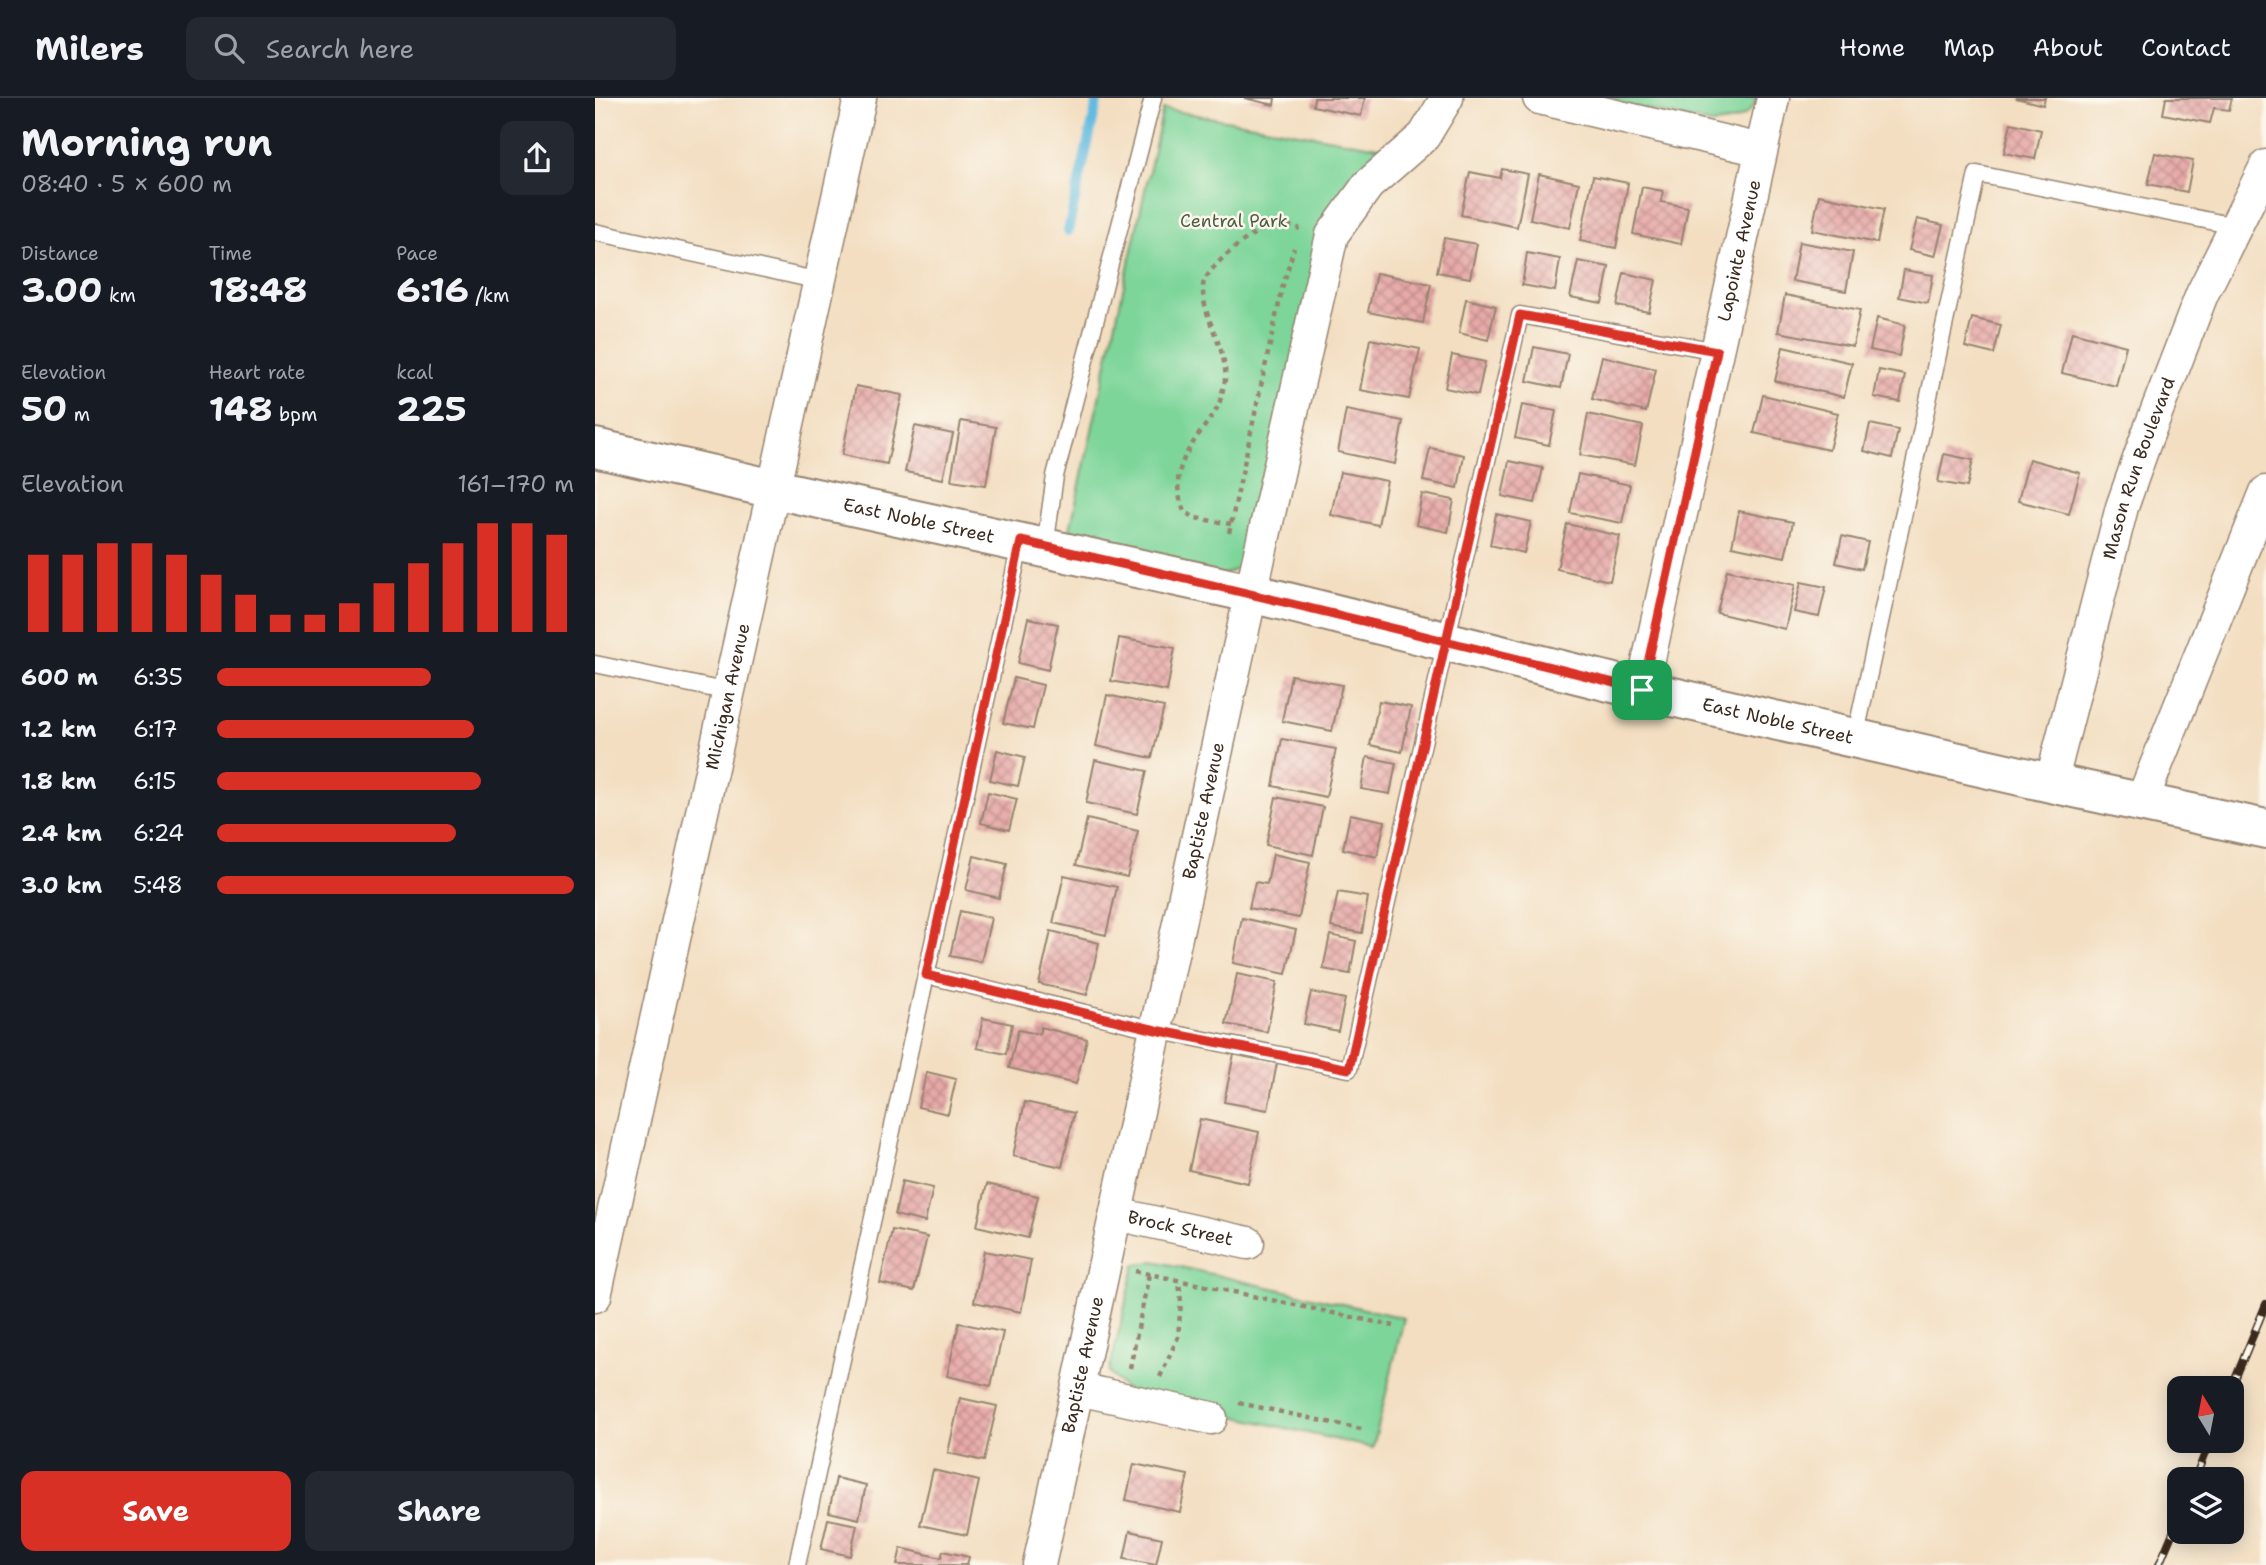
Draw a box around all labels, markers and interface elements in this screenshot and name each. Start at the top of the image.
search box [186,17,676,80]
text: Milers [35,26,144,71]
icon: search [210,29,248,67]
text: Search here [266,31,414,66]
text: Home [1839,32,1905,64]
text: Map [1943,32,1995,64]
text: About [2033,32,2103,64]
text: Contact [2141,32,2231,64]
text: Morning run [21,117,272,168]
button: share [500,121,574,195]
text: 08:40 · 5 × 600 m [21,169,232,199]
street label: Lapointe Avenue [1712,177,1767,324]
park label: Central Park [1180,209,1288,233]
text: Distance [21,241,99,266]
text: Time [209,241,252,266]
text: Pace [396,241,438,266]
text: 3.00 [21,266,103,313]
text: 18:48 [209,266,308,313]
text: 6:16 [396,266,469,313]
text: km [103,283,136,308]
text: /km [469,283,509,308]
text: Elevation [21,360,106,385]
text: Heart rate [209,360,305,385]
text: kcal [396,360,433,385]
street label: Mason Run Boulevard [2097,374,2181,562]
text: 50 [21,385,67,432]
text: 148 [209,385,273,432]
text: 225 [396,385,467,432]
text: m [67,402,90,427]
text: bpm [273,402,317,427]
text: Elevation [21,469,124,499]
text: 161–170 m [457,469,574,499]
street label: East Noble Street [841,492,997,549]
street label: Michigan Avenue [700,621,755,772]
pin [1612,660,1672,720]
text: 600 m [21,662,98,692]
text: 6:35 [133,662,183,692]
icon: arrive [1623,671,1661,709]
street label: East Noble Street [1700,692,1856,750]
text: 1.2 km [21,714,97,744]
text: 6:17 [133,714,178,744]
street label: Baptiste Avenue [1177,740,1230,882]
text: 1.8 km [21,766,96,796]
text: 6:15 [133,766,176,796]
text: 2.4 km [21,818,102,848]
text: 6:24 [133,818,184,848]
text: 3.0 km [21,870,102,900]
text: 5:48 [133,870,183,900]
street label: Brock Street [1126,1205,1236,1251]
street label: Baptiste Avenue [1056,1294,1109,1436]
north arrow [2167,1376,2243,1452]
map controls [2167,1376,2244,1544]
button: layers [2167,1467,2244,1544]
button: Save [21,1471,291,1551]
button: Share [305,1471,574,1551]

